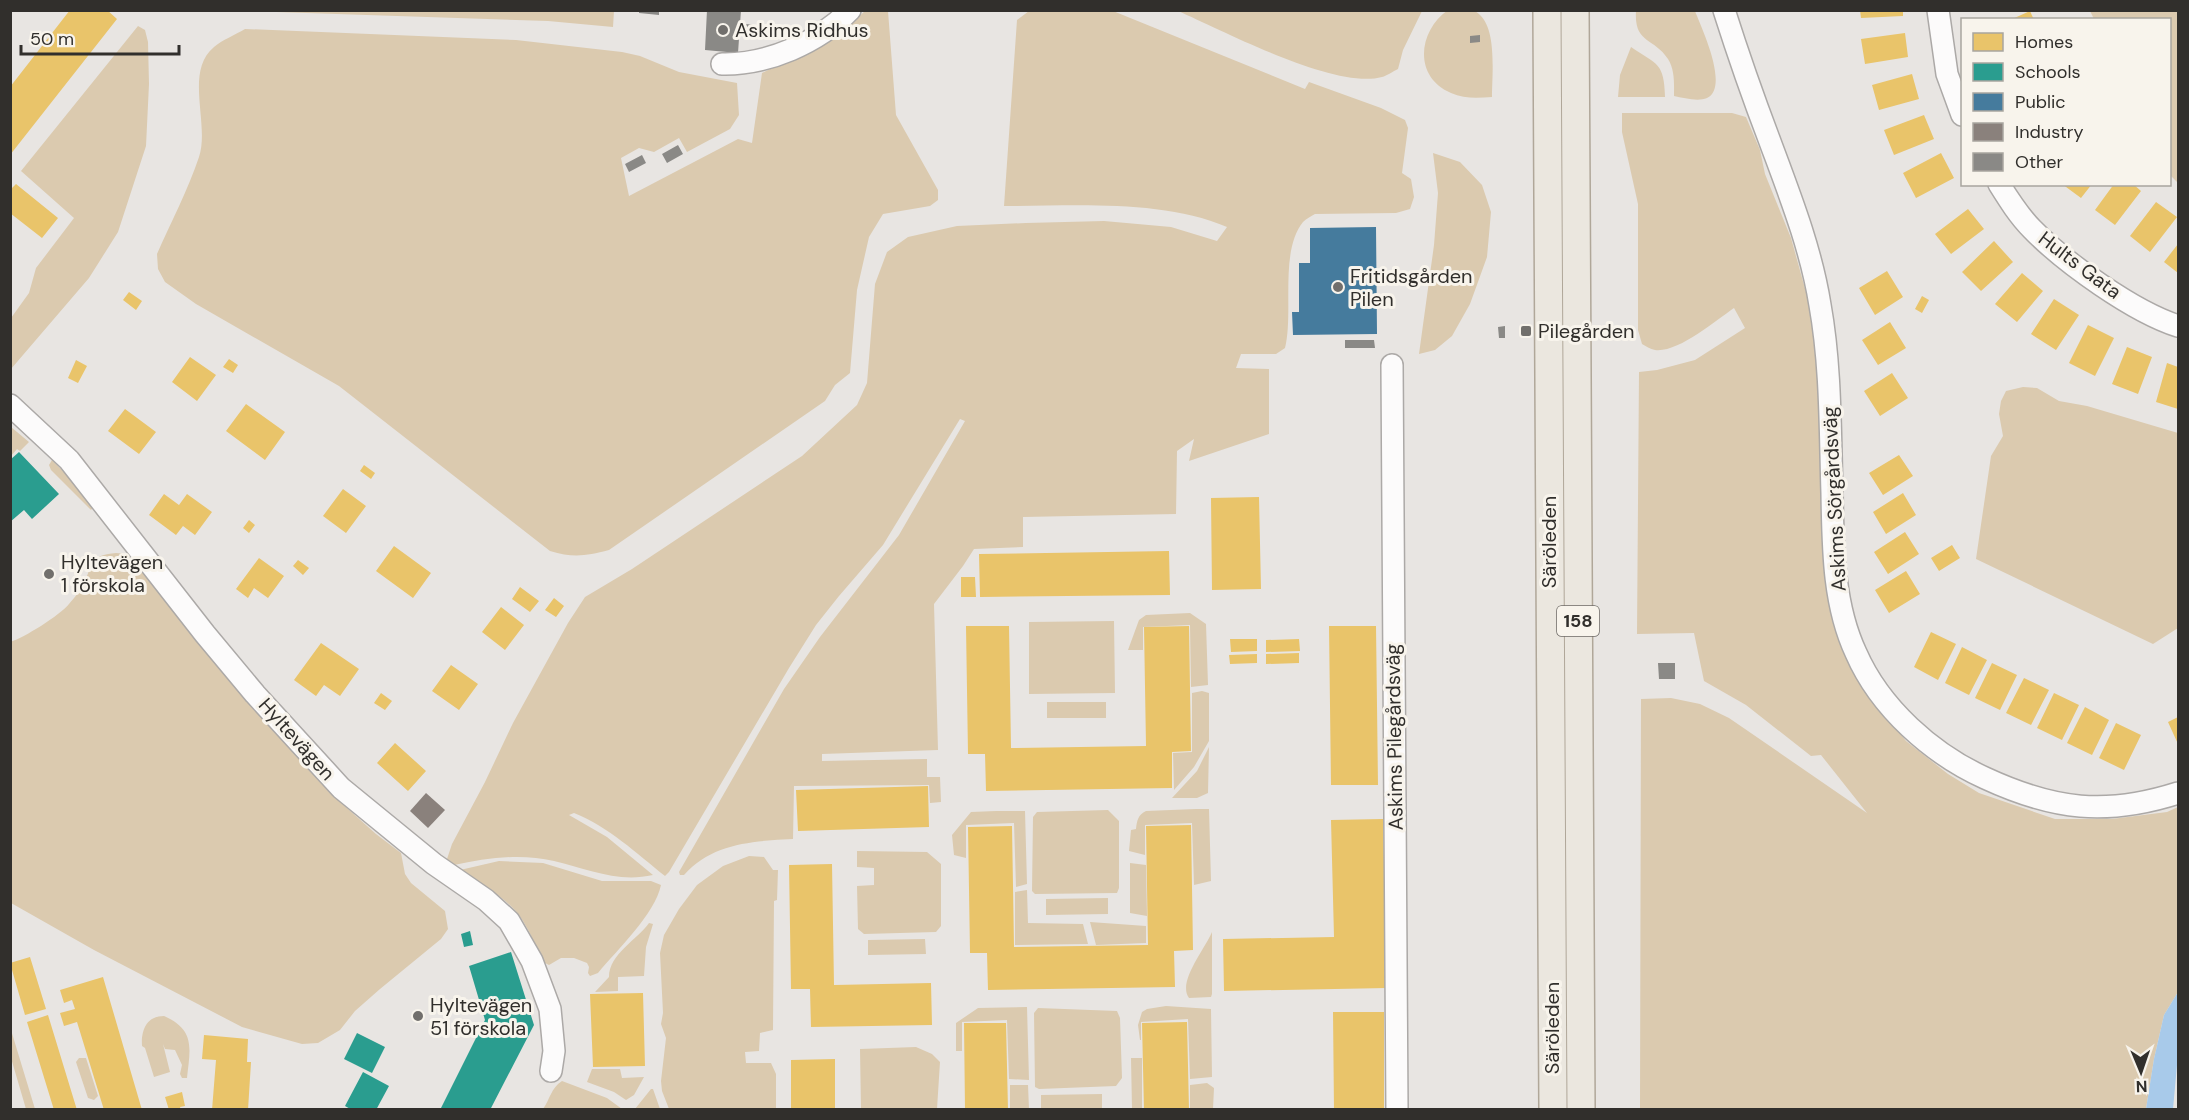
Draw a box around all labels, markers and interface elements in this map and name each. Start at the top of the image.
place label: Askims Ridhus [735,17,869,43]
scale bar [21,18,178,56]
legend [1961,18,2171,186]
marker: Askims Ridhus [716,23,730,37]
text: 50 m [30,27,74,51]
text: Homes [2015,30,2073,54]
text: Schools [2015,60,2080,84]
text: Public [2015,90,2066,114]
text: Industry [2015,120,2084,144]
text: Other [2015,150,2064,174]
street label: Hults Gata [2033,225,2127,305]
place label: Fritidsgården Pilen [1350,263,1473,312]
marker: Fritidsgården Pilen [1331,280,1345,294]
place label: Pilegården [1538,318,1635,344]
marker: Pilegården [1519,324,1533,338]
street label: Askims Sörgårdsväg [1816,406,1852,592]
street label: Säröleden [1536,496,1562,588]
place label: Hyltevägen 1 förskola [61,549,163,598]
marker: Hyltevägen 1 förskola [42,567,56,581]
road number: 158 [1557,606,1599,636]
street label: Askims Pilegårdsväg [1379,643,1409,831]
street label: Hyltevägen [253,692,341,786]
street label: Säröleden [1539,982,1565,1074]
place label: Hyltevägen 51 förskola [430,992,532,1041]
marker: Hyltevägen 51 förskola [411,1009,425,1023]
north arrow [2111,1042,2171,1102]
text: N [2135,1076,2148,1097]

